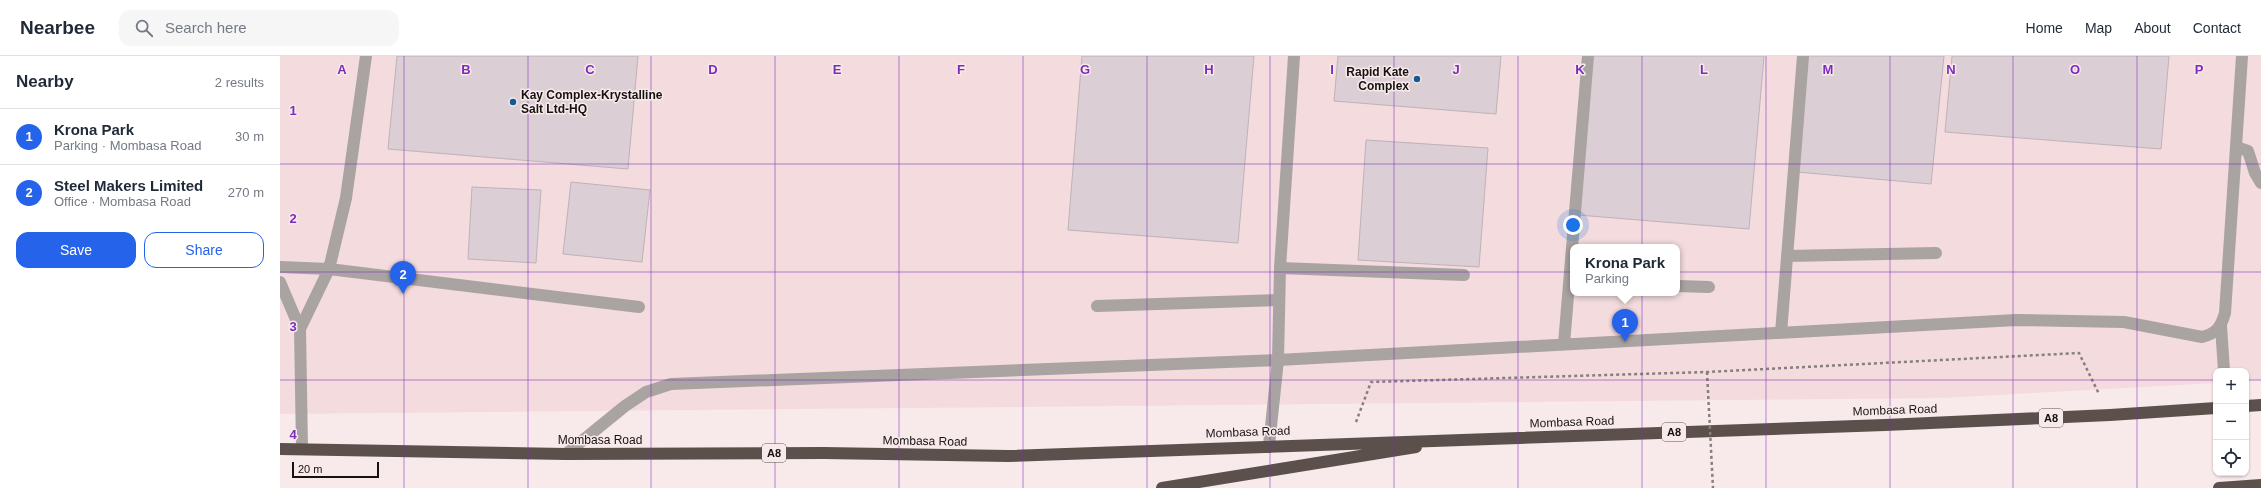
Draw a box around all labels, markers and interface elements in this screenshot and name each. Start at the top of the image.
search box [119,10,399,46]
text: Nearbee [20,17,95,38]
icon: search [133,17,155,39]
text: Search here [165,19,247,36]
text: Home [2026,20,2063,36]
text: Map [2085,20,2112,36]
text: About [2134,20,2171,36]
text: Contact [2193,20,2241,36]
text: A [337,62,347,77]
text: B [461,62,471,77]
text: C [585,62,595,77]
text: D [708,62,718,77]
text: E [833,62,842,77]
text: F [957,62,965,77]
text: G [1080,62,1090,77]
text: H [1204,62,1214,77]
text: I [1330,62,1334,77]
text: J [1452,62,1460,77]
text: K [1575,62,1585,77]
text: L [1700,62,1708,77]
text: M [1823,62,1833,77]
text: N [1946,62,1956,77]
text: O [2070,62,2080,77]
text: P [2195,62,2204,77]
place label: Rapid Kate Complex [1346,65,1409,93]
text: Nearby [16,72,74,91]
marker: Rapid Kate Complex [1412,74,1422,84]
text: 2 results [215,75,264,90]
place label: Kay Complex-Krystalline Salt Ltd-HQ [521,88,663,116]
marker: Kay Complex-Krystalline Salt Ltd-HQ [508,97,518,107]
text: 1 [289,103,297,118]
text: Krona Park [54,121,134,138]
text: 1 [25,129,33,144]
text: 30 m [235,129,264,144]
text: Parking · Mombasa Road [54,138,201,153]
text: Steel Makers Limited [54,177,203,194]
text: 2 [25,185,33,200]
text: 270 m [228,185,264,200]
text: Office · Mombasa Road [54,194,191,209]
text: 2 [289,211,297,226]
your location [1563,215,1583,235]
button: Save [16,232,136,268]
button: Share [144,232,264,268]
popup [1570,244,1680,296]
text: Krona Park [1585,254,1665,271]
pin: 2 [390,261,416,294]
text: Parking [1585,271,1629,286]
pin: 1 [1612,309,1638,342]
text: 3 [289,319,297,334]
map controls [2213,368,2249,476]
button: + [2213,368,2249,404]
street label: Mombasa Road [1852,402,1938,418]
button: − [2213,404,2249,440]
road number: A8 [2039,409,2063,427]
street label: Mombasa Road [1529,414,1615,430]
road number: A8 [1662,423,1686,441]
street label: Mombasa Road [1205,424,1291,440]
text: 4 [289,427,297,442]
street label: Mombasa Road [558,433,642,447]
street label: Mombasa Road [883,433,967,449]
button: locate [2213,440,2249,476]
road number: A8 [762,444,786,462]
scale bar [292,460,379,479]
text: 20 m [298,463,322,475]

